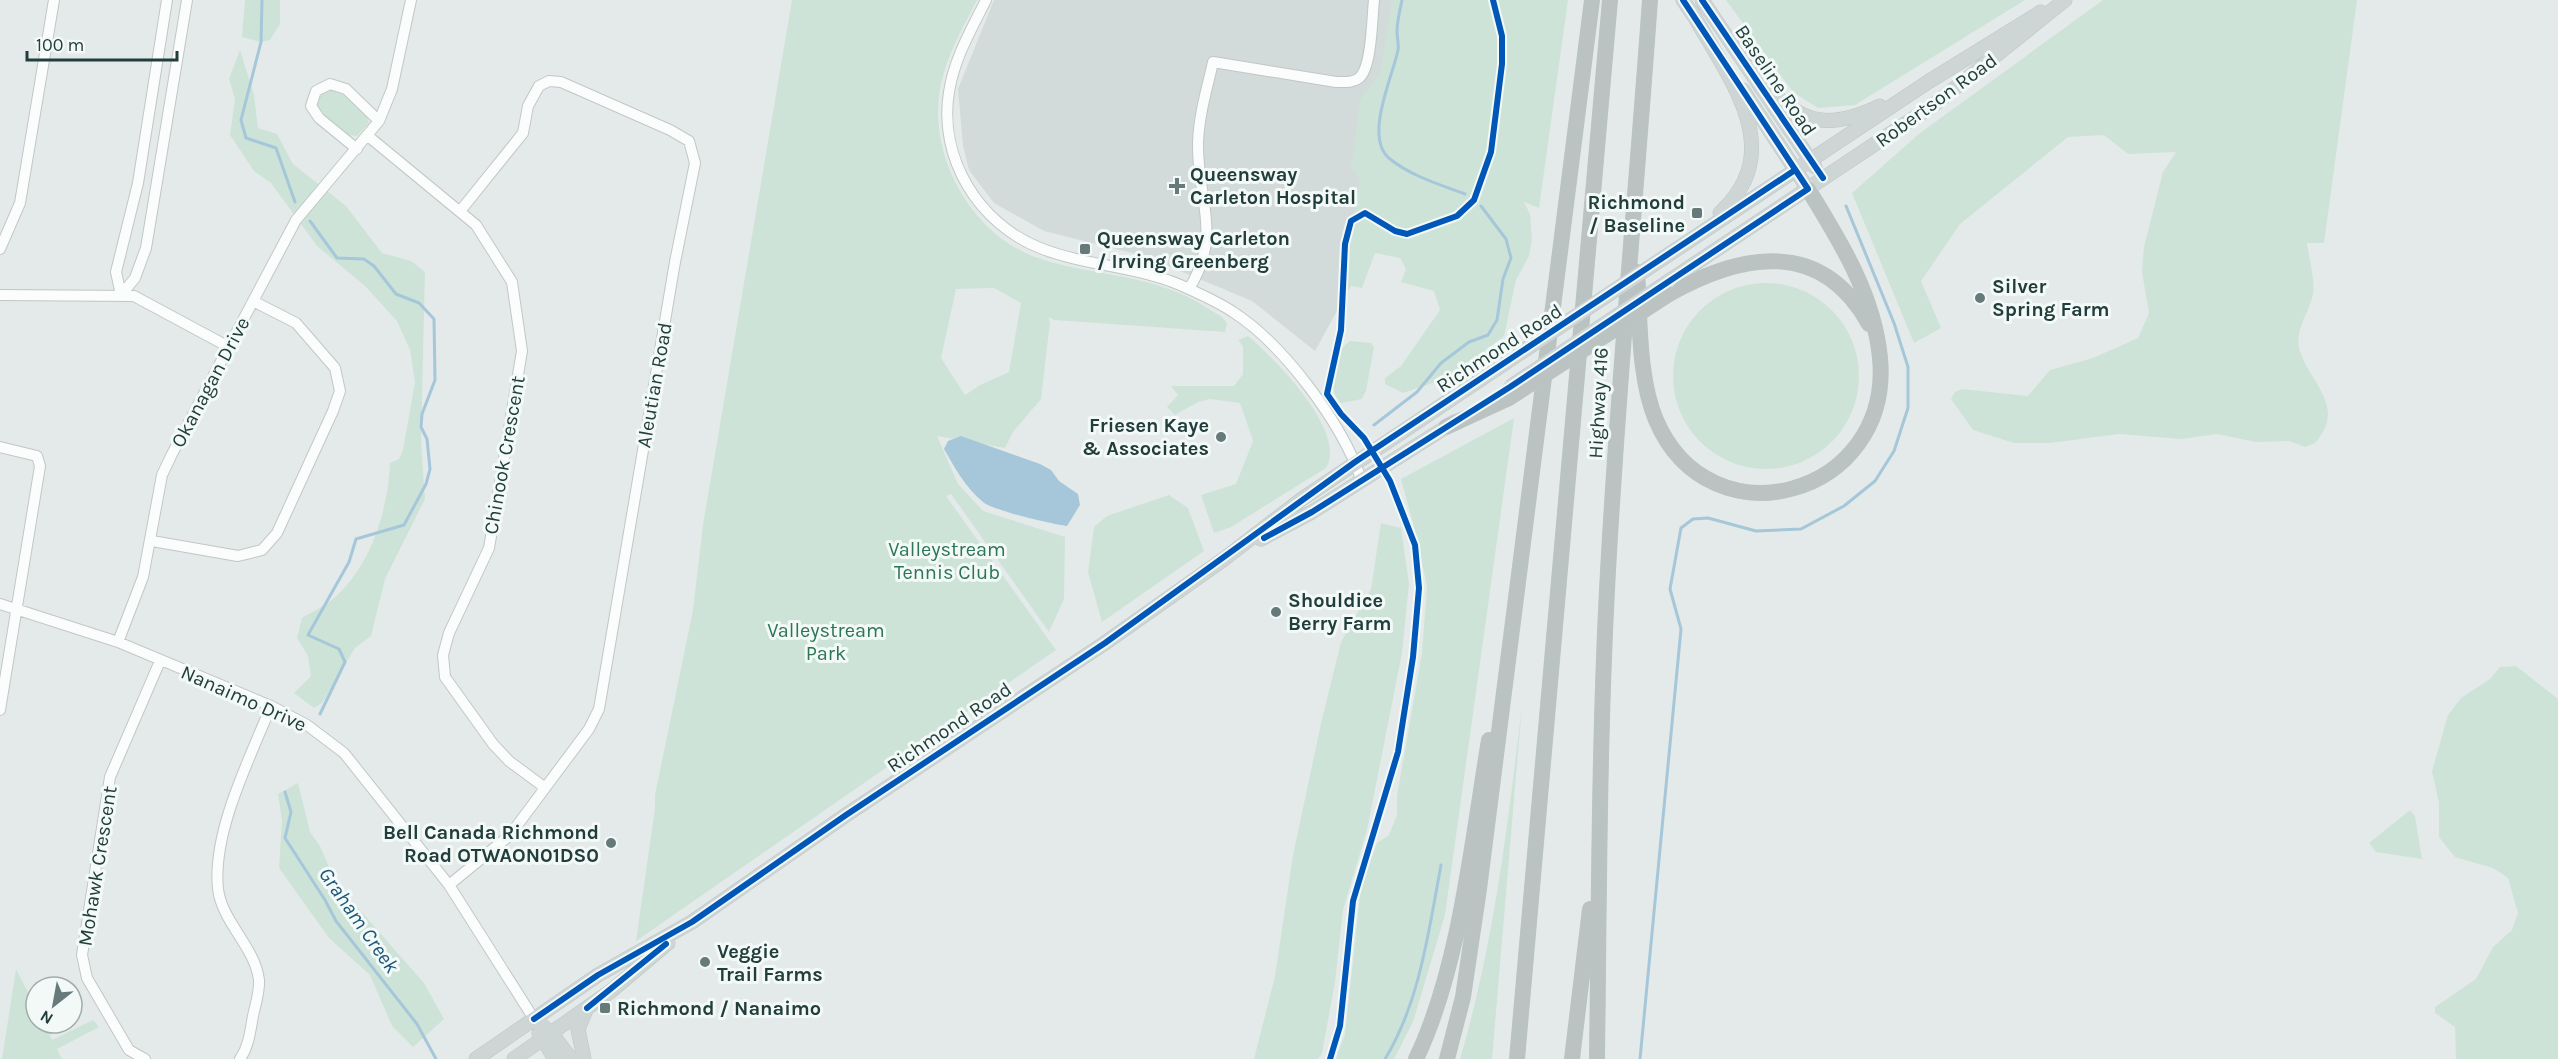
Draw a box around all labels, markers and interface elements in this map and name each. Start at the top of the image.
street label: Baseline Road [1730,20,1821,140]
scale bar [27,24,177,62]
text: 100 m [36,34,84,56]
street label: Robertson Road [1871,49,2001,152]
place label: Queensway Carleton Hospital [1190,163,1356,209]
marker: Queensway Carleton Hospital [1168,177,1186,195]
place label: Richmond / Baseline [1587,191,1685,237]
marker: Richmond / Baseline [1690,206,1704,220]
place label: Queensway Carleton / Irving Greenberg [1097,227,1290,273]
marker: Queensway Carleton / Irving Greenberg [1078,242,1092,256]
place label: Silver Spring Farm [1992,275,2110,321]
marker: Silver Spring Farm [1973,291,1987,305]
street label: Richmond Road [1432,299,1566,398]
street label: Okanagan Drive [166,313,254,451]
street label: Aleutian Road [632,321,677,450]
street label: Highway 416 [1584,347,1613,459]
street label: Chinook Crescent [479,373,530,536]
place label: Friesen Kaye & Associates [1082,414,1209,460]
marker: Friesen Kaye & Associates [1214,430,1228,444]
park label: Valleystream Tennis Club [888,538,1006,584]
place label: Shouldice Berry Farm [1288,589,1391,635]
marker: Shouldice Berry Farm [1269,605,1283,619]
park label: Valleystream Park [767,619,885,665]
street label: Nanaimo Drive [178,661,310,736]
street label: Richmond Road [883,677,1016,777]
street label: Mohawk Crescent [73,784,122,948]
place label: Bell Canada Richmond Road OTWAON01DS0 [383,821,599,867]
marker: Bell Canada Richmond Road OTWAON01DS0 [604,836,618,850]
water label: Graham Creek [314,863,404,978]
place label: Veggie Trail Farms [717,940,823,986]
marker: Veggie Trail Farms [698,955,712,969]
north arrow [24,975,84,1035]
place label: Richmond / Nanaimo [617,997,821,1020]
marker: Richmond / Nanaimo [598,1001,612,1015]
text: N [37,1006,56,1029]

